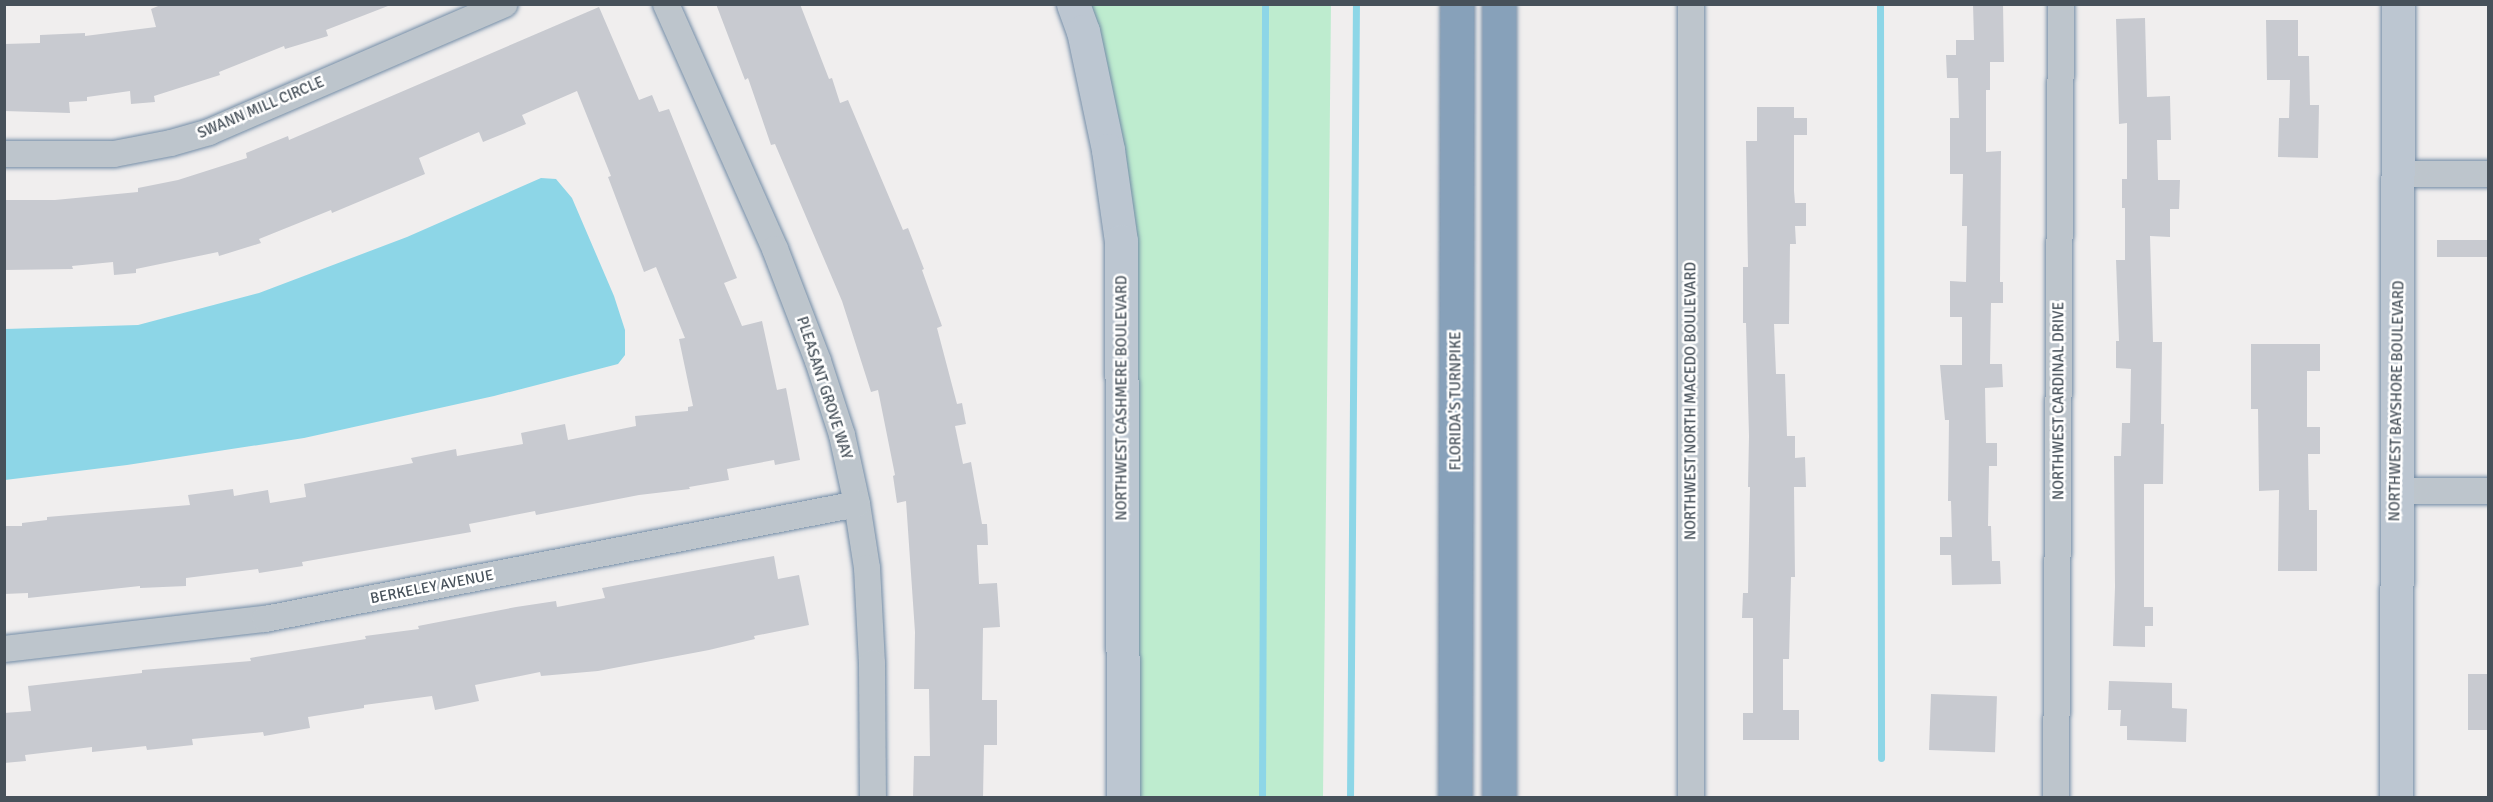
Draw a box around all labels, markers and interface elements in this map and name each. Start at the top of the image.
street label: SWANN MILL CIRCLE [195,73,327,143]
street label: NORTHWEST NORTH MACEDO BOULEVARD [1682,262,1700,540]
street label: NORTHWEST CASHMERE BOULEVARD [1113,275,1131,521]
street label: NORTHWEST BAYSHORE BOULEVARD [2386,280,2408,522]
street label: NORTHWEST CARDINAL DRIVE [2050,302,2068,500]
street label: PLEASANT GROVE WAY [792,314,856,462]
street label: FLORIDA'S TURNPIKE [1447,332,1465,470]
street label: BERKELEY AVENUE [369,566,495,608]

